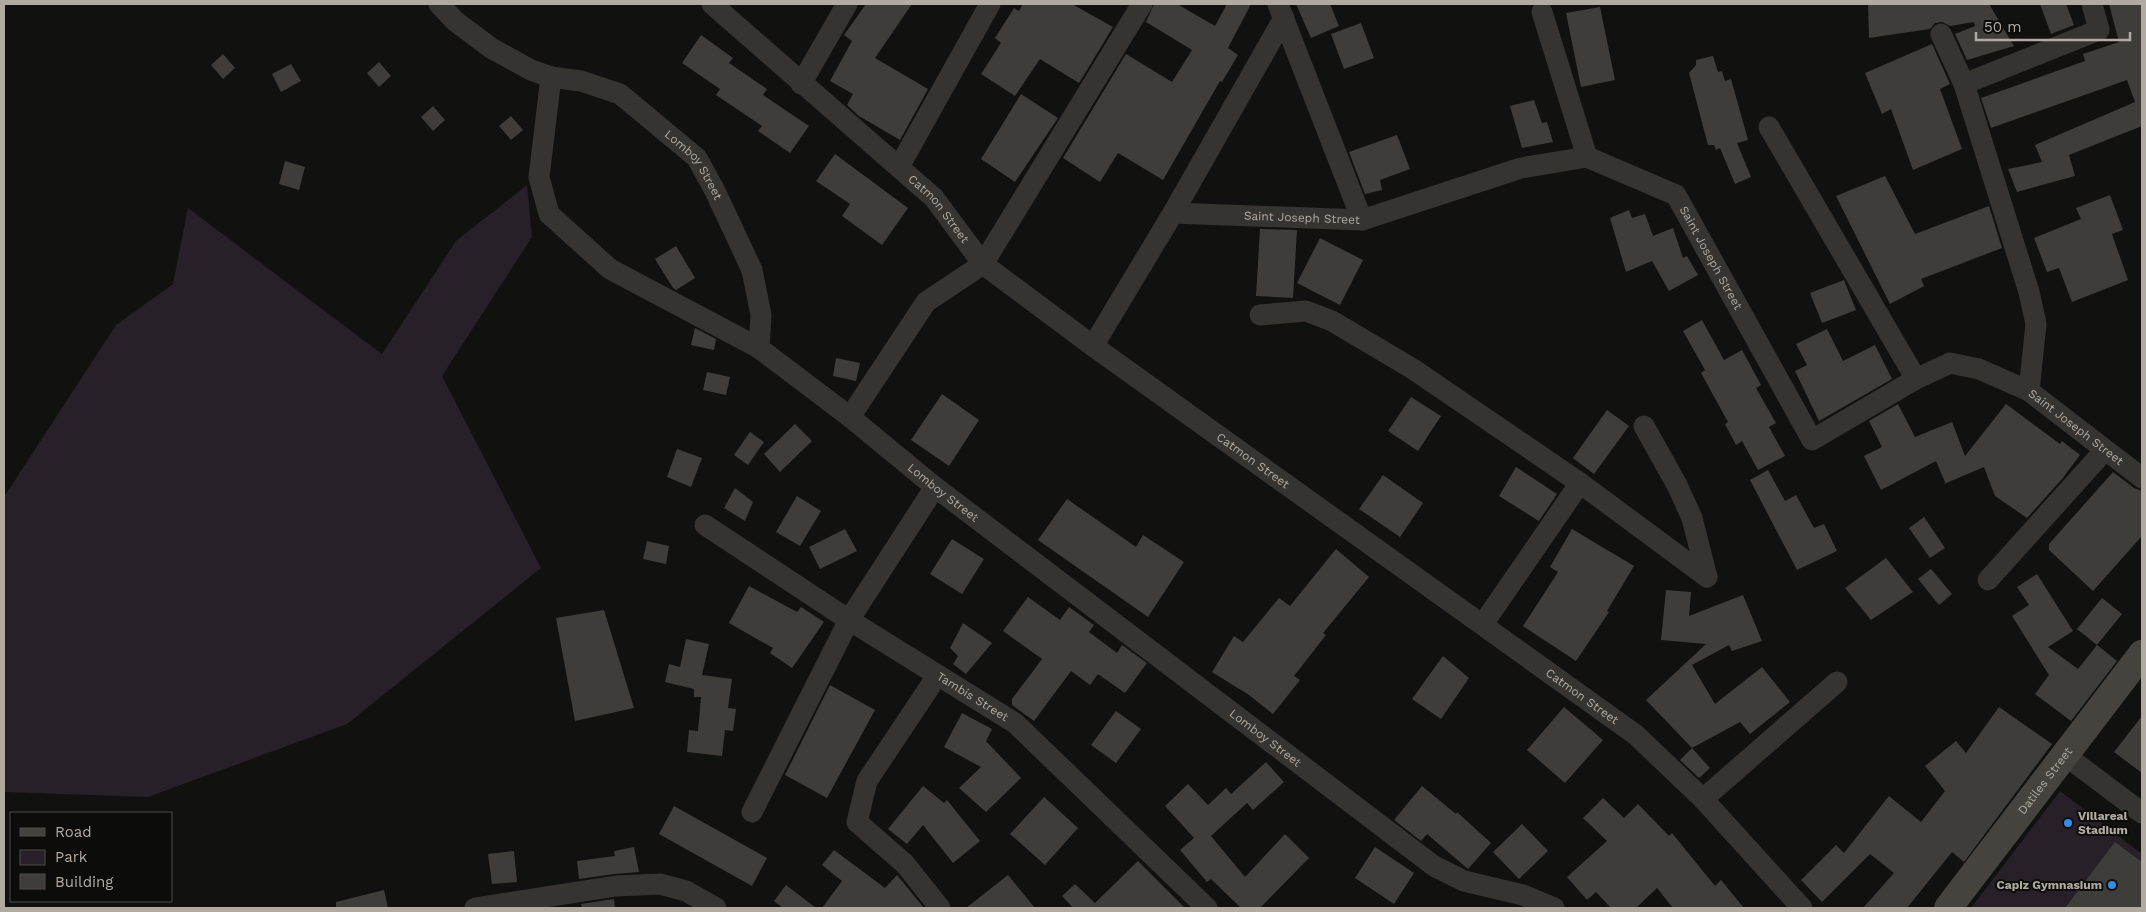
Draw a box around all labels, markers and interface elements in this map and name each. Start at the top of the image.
scale bar [1976,10,2130,42]
text: 50 m [1984,18,2021,36]
street label: Lomboy Street [662,127,725,202]
street label: Catmon Street [905,172,972,246]
street label: Saint Joseph Street [1677,204,1745,312]
street label: Saint Joseph Street [1244,209,1360,227]
street label: Saint Joseph Street [2026,386,2126,468]
street label: Catmon Street [1214,430,1292,491]
street label: Lomboy Street [905,460,981,525]
street label: Catmon Street [1543,666,1621,727]
street label: Tambis Street [934,669,1011,724]
street label: Lomboy Street [1227,706,1304,770]
street label: Datiles Street [2015,745,2075,817]
place label: Villareal Stadium [2078,809,2128,837]
legend [10,812,172,902]
marker: Villareal Stadium [2062,817,2074,829]
text: Road [55,823,92,841]
text: Park [55,848,88,866]
text: Building [55,873,113,891]
place label: Capiz Gymnasium [1997,878,2102,892]
marker: Capiz Gymnasium [2106,879,2118,891]

